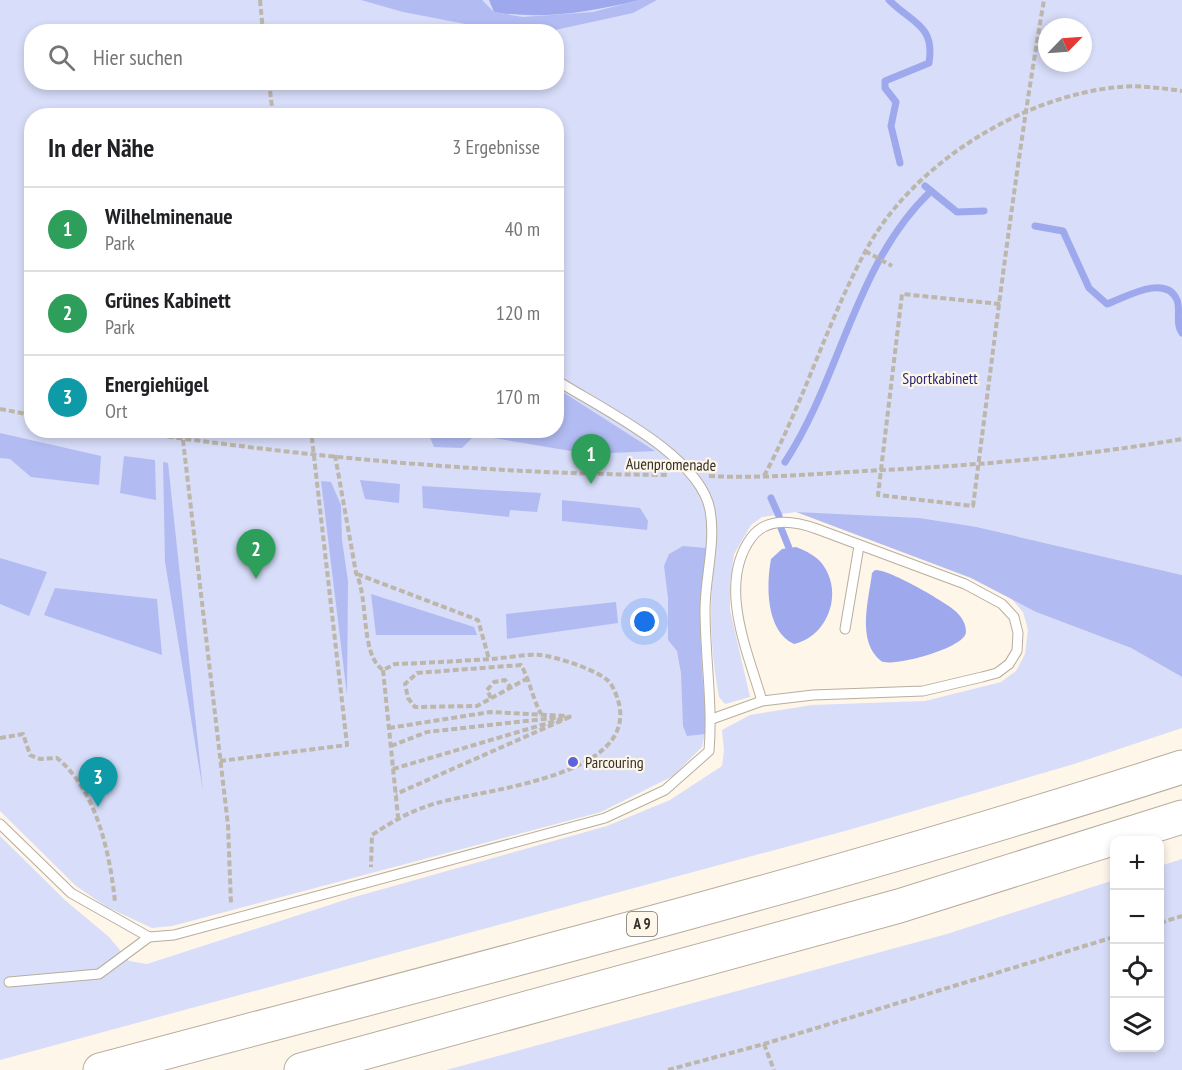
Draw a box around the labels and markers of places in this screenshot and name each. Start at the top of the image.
pin: 1 [572,434,610,484]
pin: 2 [236,530,276,579]
place label: Parcouring [585,752,644,772]
marker: Parcouring [566,755,580,769]
pin: 3 [78,758,118,807]

